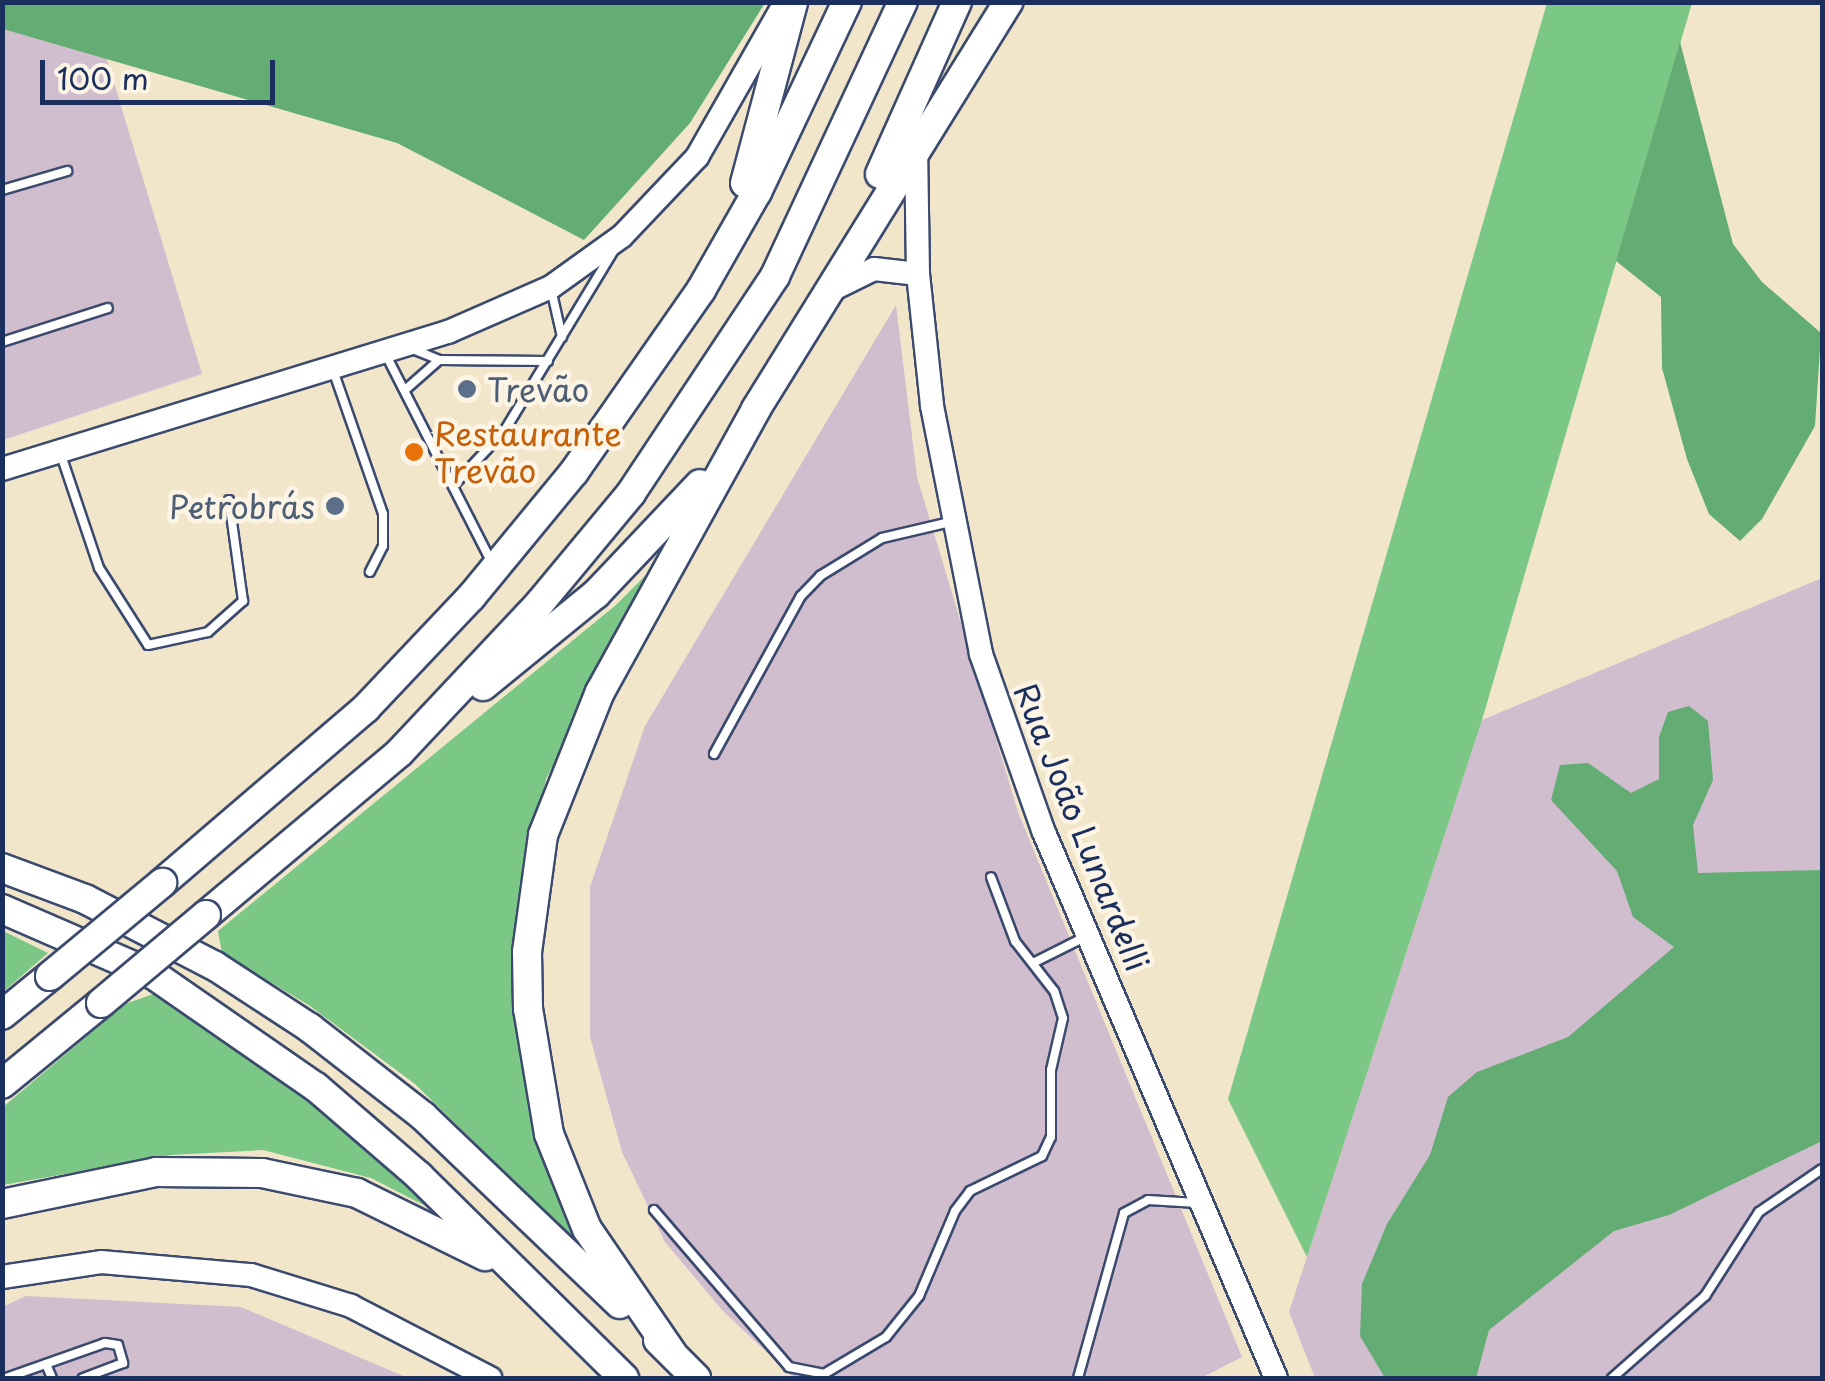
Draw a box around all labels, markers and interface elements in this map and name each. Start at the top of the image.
scale bar [45,40,280,102]
text: 100 m [57,55,149,100]
place label: Trevão [487,370,589,408]
marker: Trevão [456,378,478,400]
place label: Restaurante Trevão [434,415,622,490]
marker: Restaurante Trevão [403,441,425,463]
place label: Petrobrás [169,487,315,525]
marker: Petrobrás [324,495,346,517]
street label: Rua João Lunardelli [1007,678,1157,976]

